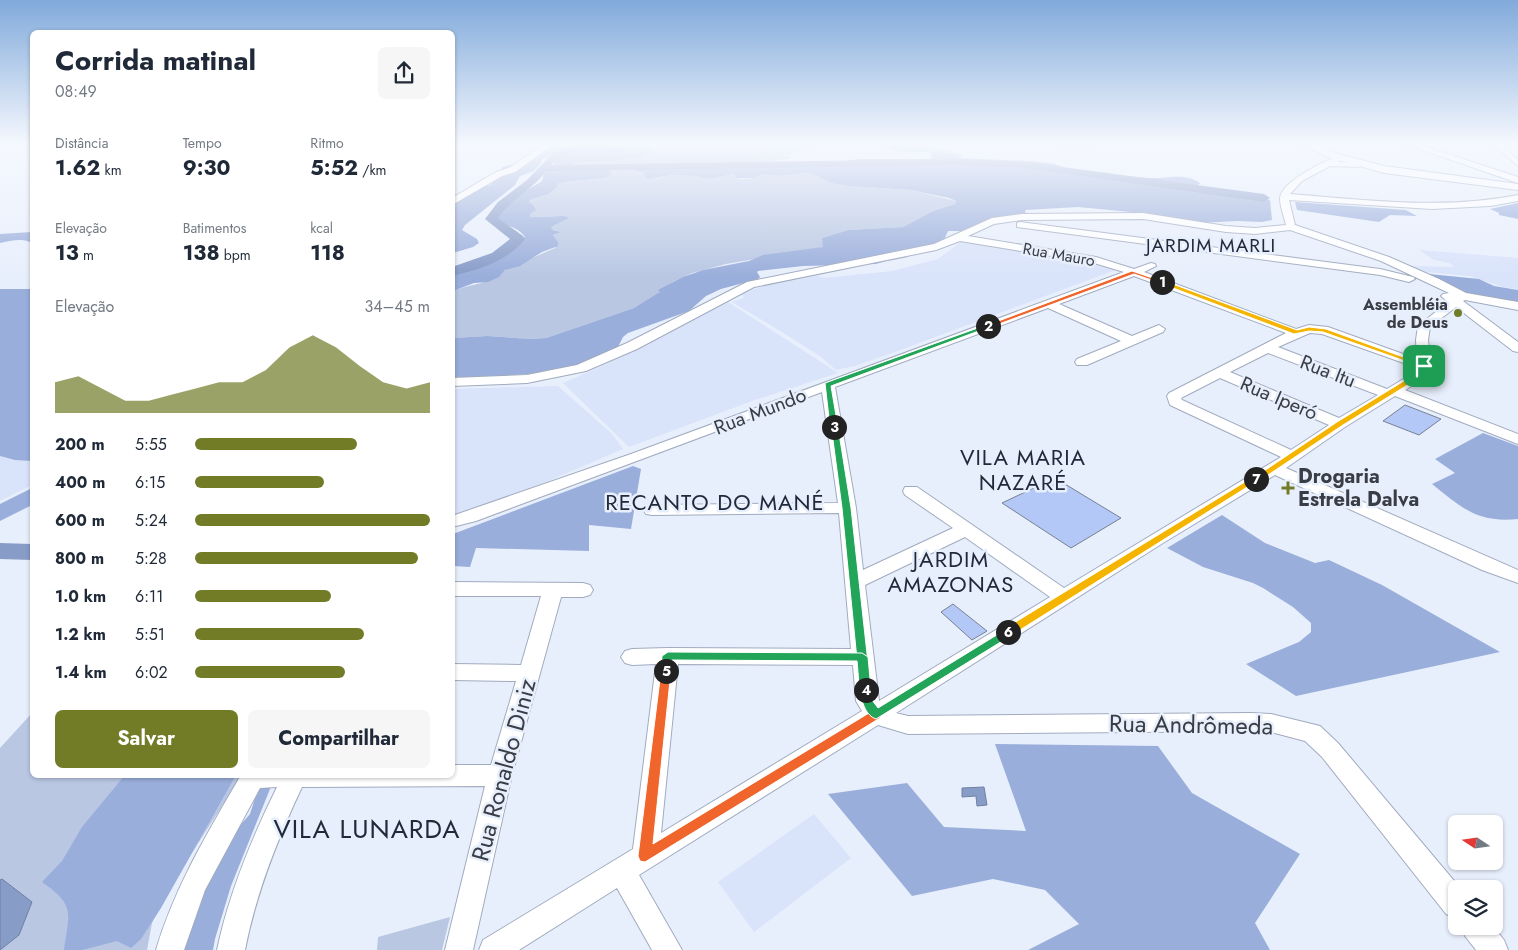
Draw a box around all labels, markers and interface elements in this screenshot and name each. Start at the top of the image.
text: Corrida matinal [55,40,256,81]
button: share [378,47,430,99]
text: 08:49 [55,80,97,103]
text: Distância [55,133,108,153]
text: Tempo [183,133,222,153]
text: Ritmo [310,133,344,153]
text: 1.62 [55,153,100,183]
text: 9:30 [183,153,230,183]
text: 5:52 [310,153,358,183]
text: km [100,160,122,180]
text: /km [358,160,386,180]
text: Elevação [55,218,107,238]
text: Batimentos [183,218,246,238]
text: kcal [310,218,333,238]
district label: JARDIM MARLI [1143,232,1276,259]
street label: Rua Mauro [1021,237,1097,272]
text: 13 [55,238,79,268]
text: 138 [183,238,220,268]
text: 118 [310,238,345,268]
text: m [79,245,94,265]
text: bpm [220,245,251,265]
pin: 1 [1150,270,1174,294]
text: 1 [1159,272,1166,292]
place label: Assembléia de Deus [1362,293,1448,334]
text: Elevação [55,295,114,318]
text: 34–45 m [364,295,430,318]
marker: Assembléia de Deus [1452,307,1464,319]
pin: 2 [976,314,1000,338]
text: 2 [984,316,993,336]
pin [1403,345,1445,387]
street label: Rua Itu [1296,348,1360,395]
icon: arrive [1410,352,1438,380]
street label: Rua Iperó [1236,369,1322,428]
street label: Rua Mundo [710,381,811,442]
pin: 3 [822,414,846,440]
text: 3 [830,417,839,437]
text: 200 m [55,433,105,456]
text: 5:55 [135,433,167,456]
district label: VILA MARIA NAZARÉ [960,441,1086,498]
place label: Drogaria Estrela Dalva [1298,462,1419,514]
pin: 7 [1244,466,1268,492]
text: 7 [1252,469,1261,489]
text: 400 m [55,471,105,494]
text: 6:15 [135,471,165,494]
marker: Drogaria Estrela Dalva [1282,482,1294,494]
district label: RECANTO DO MANÉ [605,486,825,518]
text: 600 m [55,509,105,532]
text: 5:24 [135,509,167,532]
district label: JARDIM AMAZONAS [888,543,1014,600]
text: 800 m [55,547,104,570]
text: 5:28 [135,547,167,570]
text: 1.0 km [55,585,106,608]
text: 6:11 [135,585,163,608]
pin: 6 [996,620,1020,644]
text: 6 [1004,622,1013,642]
text: 1.2 km [55,623,106,646]
text: 5:51 [135,623,165,646]
pin: 5 [654,658,678,684]
text: 1.4 km [55,661,107,684]
text: 6:02 [135,661,168,684]
text: 5 [662,661,671,681]
street label: Rua Ronaldo Diniz [462,675,545,865]
pin: 4 [854,678,878,702]
text: 4 [862,680,871,700]
street label: Rua Andrômeda [1109,706,1273,743]
button: Salvar [55,710,238,768]
button: Compartilhar [248,710,430,768]
district label: VILA LUNARDA [274,810,460,848]
north arrow [1448,815,1502,870]
map controls [1448,815,1503,935]
button: layers [1448,880,1503,935]

